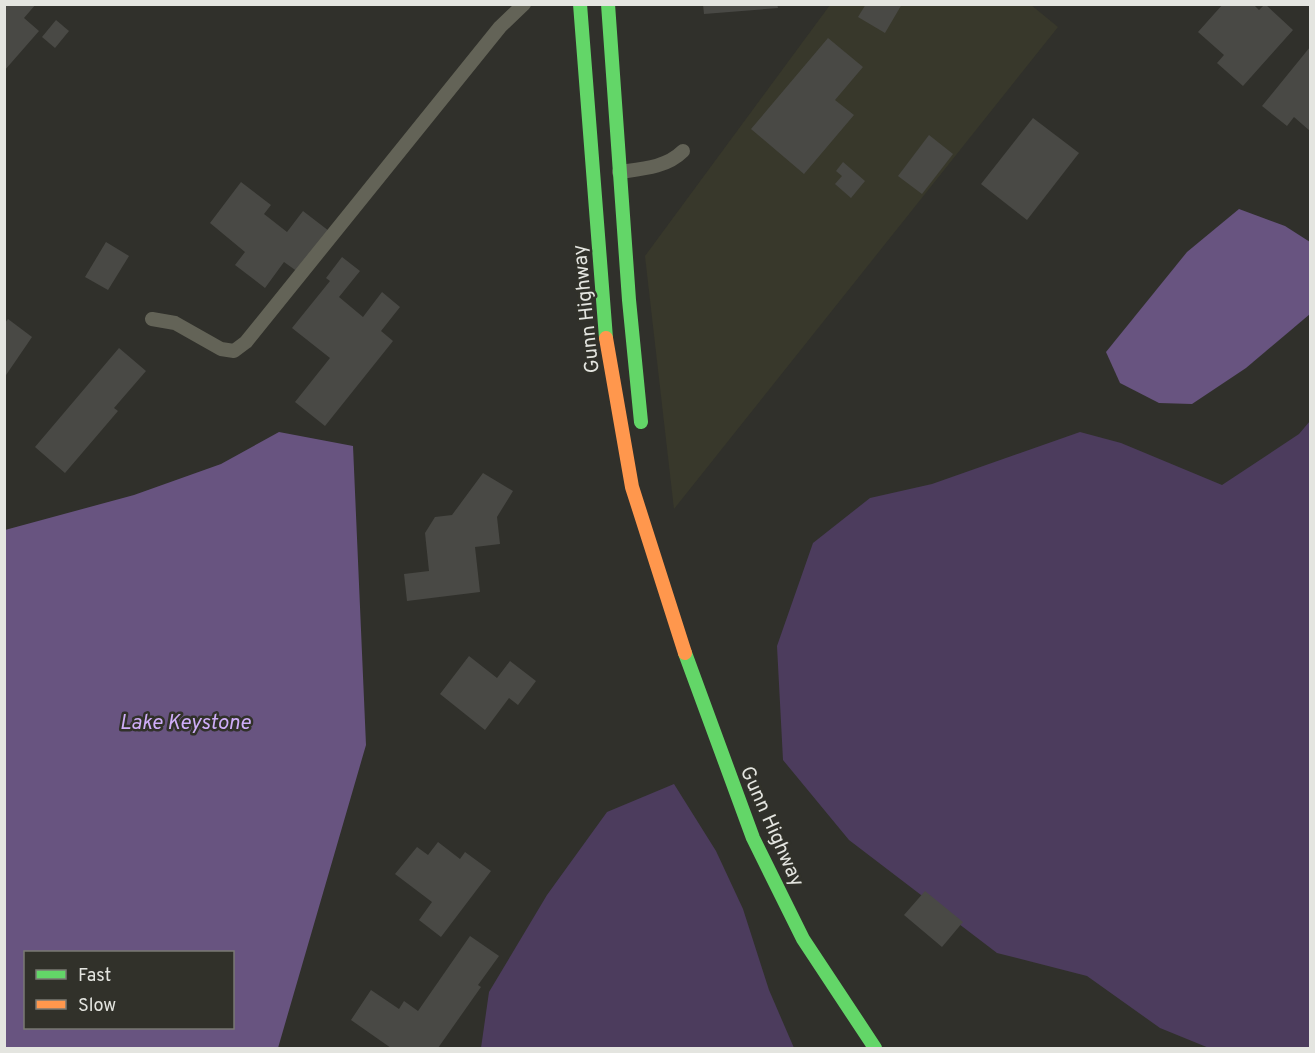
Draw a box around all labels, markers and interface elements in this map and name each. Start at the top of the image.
street label: Gunn Highway [567,243,607,374]
water label: Lake Keystone [119,710,252,737]
street label: Gunn Highway [733,763,809,891]
legend [24,951,234,1029]
text: Fast [78,965,111,988]
text: Slow [78,995,116,1018]

